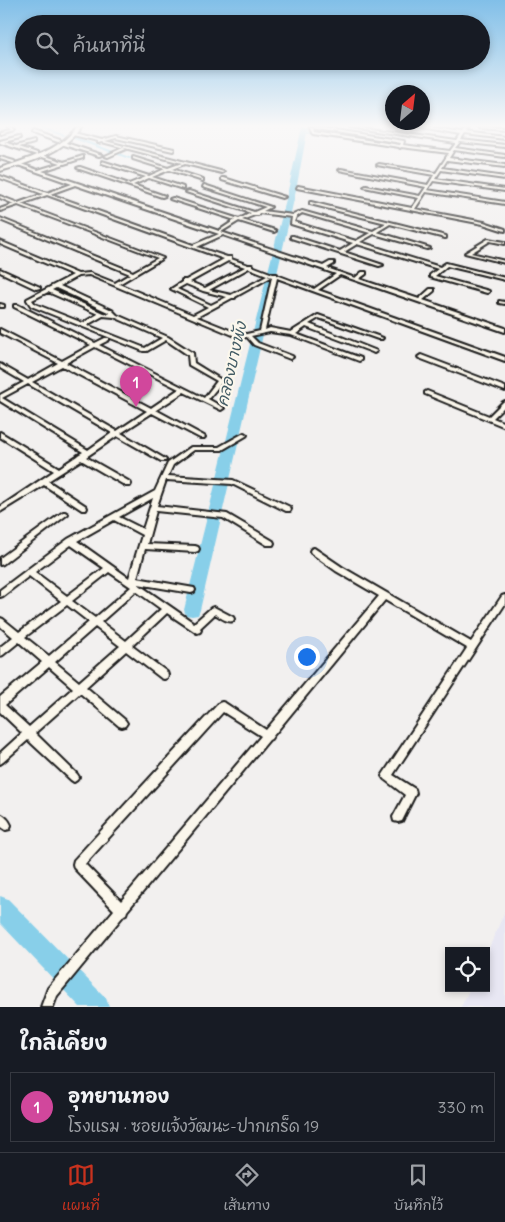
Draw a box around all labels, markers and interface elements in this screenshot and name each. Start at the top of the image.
search box [15,15,490,70]
icon: search [33,29,61,57]
text: ค้นหาที่นี่ [73,33,145,57]
north arrow [385,85,430,130]
water label: คลองบางพัง [212,318,251,408]
pin: 1 [120,366,152,407]
your location [294,644,320,670]
map controls [445,947,490,992]
button: locate [445,947,490,992]
text: ใกล้เคียง [20,1029,107,1056]
text: อุทยานทอง [68,1084,169,1108]
text: 1 [34,1097,40,1117]
text: 330 m [437,1097,484,1117]
text: โรงแรม · ซอยแจ้งวัฒนะ-ปากเกร็ด 19 [68,1116,319,1136]
tab: แผนที่ [62,1161,100,1215]
tab: เส้นทาง [224,1161,270,1215]
tab: บันทึกไว้ [394,1161,443,1215]

